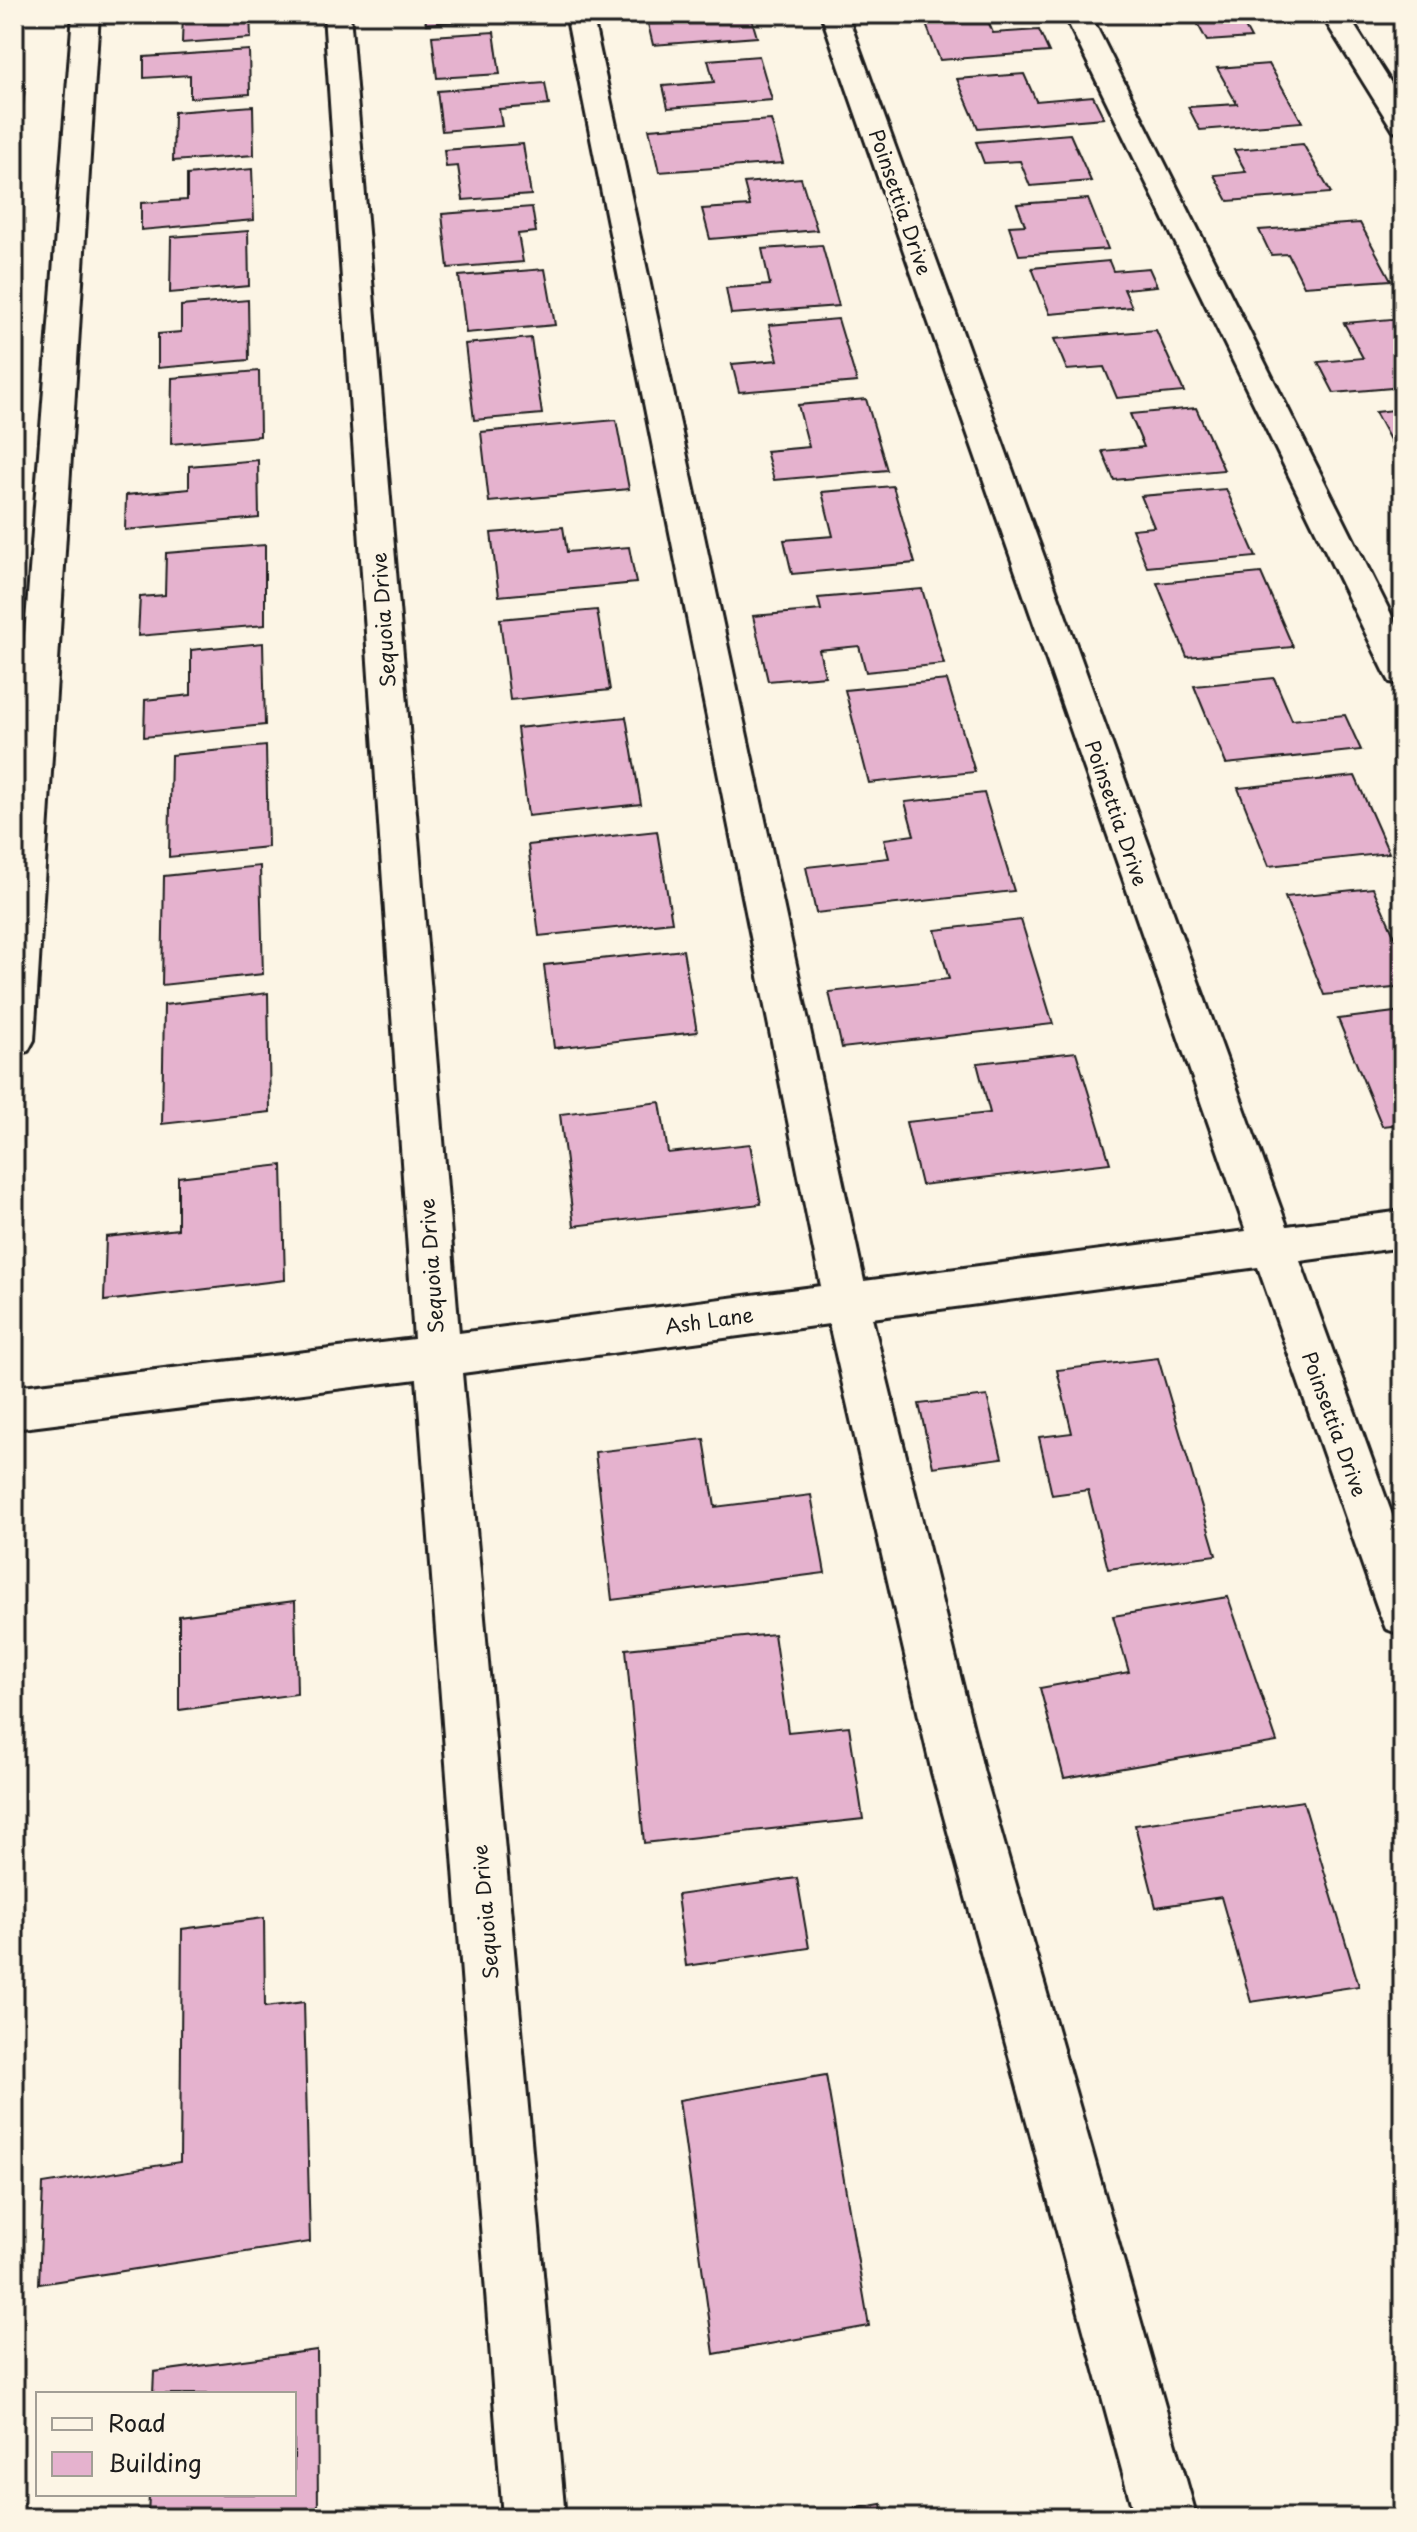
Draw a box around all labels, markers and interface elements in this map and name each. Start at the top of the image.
street label: Poinsettia Drive [862,125,940,279]
street label: Sequoia Drive [363,551,403,689]
street label: Poinsettia Drive [1078,736,1156,890]
street label: Sequoia Drive [411,1197,451,1335]
street label: Ash Lane [663,1299,755,1341]
street label: Poinsettia Drive [1295,1347,1375,1501]
street label: Sequoia Drive [464,1843,506,1981]
legend [36,2392,296,2496]
text: Road [108,2404,166,2440]
text: Building [108,2444,202,2480]

